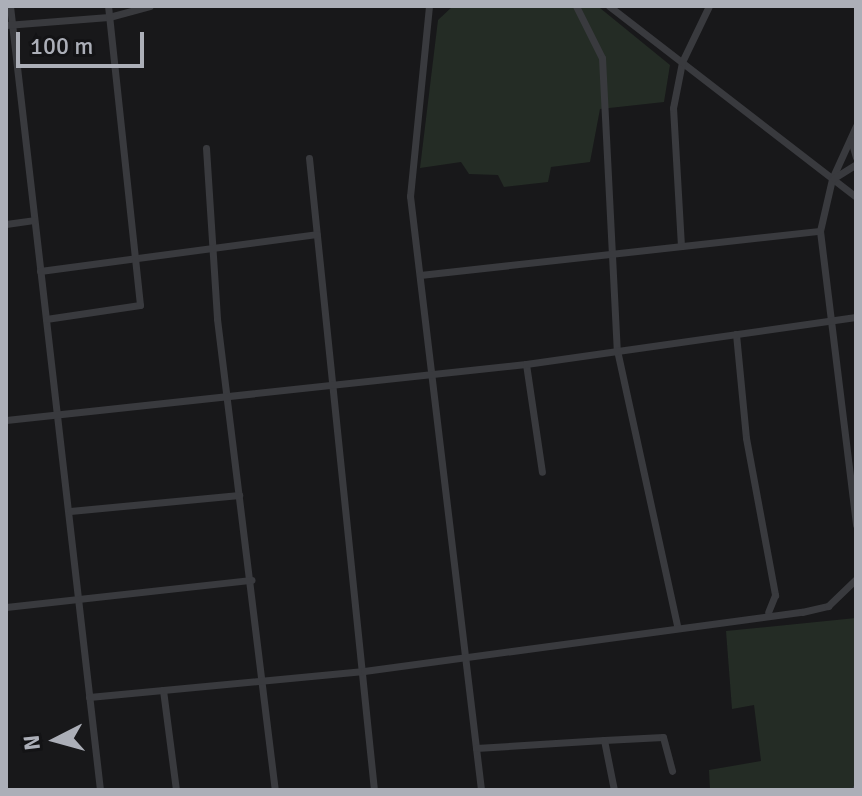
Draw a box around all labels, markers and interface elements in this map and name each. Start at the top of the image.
scale bar [20,16,148,66]
text: 100 m [30,31,93,61]
north arrow [16,700,96,780]
text: N [17,734,46,752]

